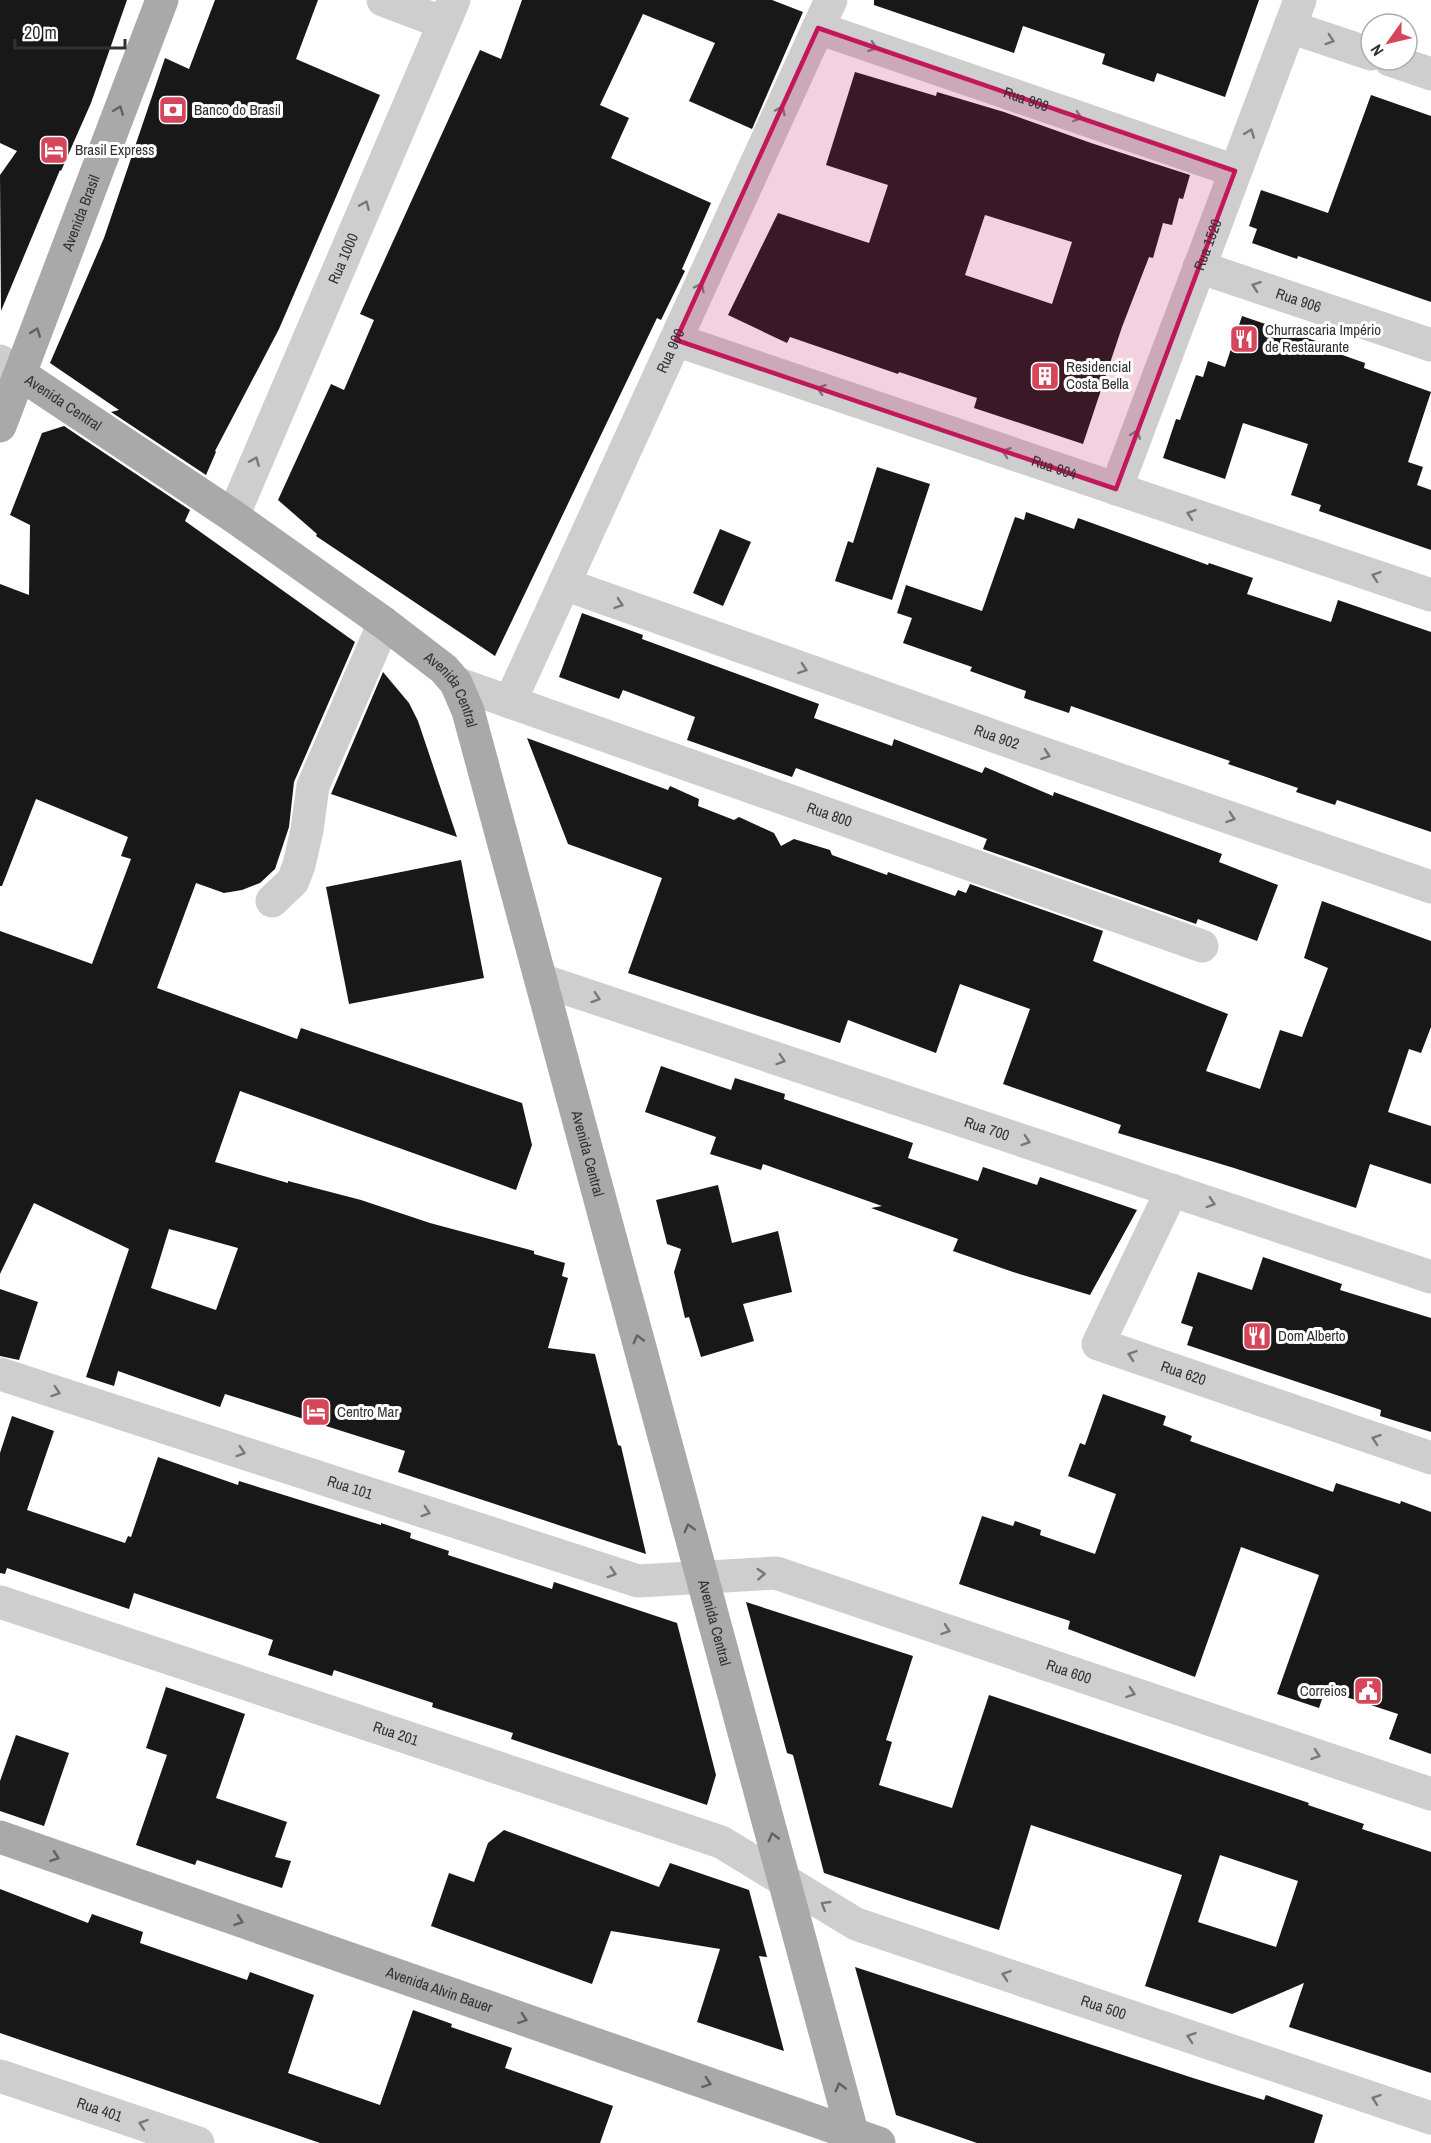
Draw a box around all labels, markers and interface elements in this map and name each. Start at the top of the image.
scale bar [15,12,124,50]
north arrow [1359,12,1419,72]
text: 20 m [24,20,57,45]
one-way arrow [1324,33,1335,46]
one-way arrow [867,40,878,53]
text: N [1365,40,1388,60]
street label: Rua 908 [1001,81,1052,116]
bank icon: Banco do Brasil [157,94,189,126]
place label: Banco do Brasil [194,99,281,120]
one-way arrow [112,105,125,116]
one-way arrow [774,105,786,116]
one-way arrow [1072,110,1083,123]
one-way arrow [1242,129,1255,139]
hotel icon: Brasil Express [38,134,70,166]
place label: Brasil Express [75,139,154,160]
street label: Avenida Brasil [56,172,105,255]
one-way arrow [358,201,370,212]
street label: Rua 1520 [1188,216,1227,273]
street label: Rua 1000 [323,230,363,287]
one-way arrow [1251,281,1262,293]
one-way arrow [693,283,705,294]
street label: Rua 906 [1273,283,1324,317]
place label: Churrascaria Império de Restaurante [1265,319,1381,357]
restaurant icon: Churrascaria Império de Restaurante [1228,323,1260,355]
street label: Rua 900 [651,325,689,376]
one-way arrow [28,327,41,338]
place label: Residencial Costa Bella [1066,356,1131,394]
building icon: Residencial Costa Bella [1029,360,1061,392]
street label: Avenida Central [20,369,106,436]
one-way arrow [816,384,827,397]
one-way arrow [1129,429,1141,440]
one-way arrow [1001,446,1012,459]
street label: Rua 904 [1029,450,1080,485]
one-way arrow [248,457,260,468]
one-way arrow [1186,509,1197,521]
one-way arrow [1371,571,1382,584]
one-way arrow [613,596,624,609]
street label: Avenida Central [419,646,483,730]
one-way arrow [797,662,808,675]
street label: Rua 902 [971,719,1022,754]
one-way arrow [1040,747,1051,760]
street label: Rua 800 [804,797,855,832]
one-way arrow [1225,811,1236,824]
one-way arrow [590,991,601,1003]
one-way arrow [775,1052,786,1065]
street label: Avenida Central [566,1107,610,1199]
street label: Rua 700 [962,1111,1013,1146]
one-way arrow [1020,1134,1031,1147]
one-way arrow [1205,1196,1216,1208]
restaurant icon: Dom Alberto [1241,1320,1273,1352]
place label: Dom Alberto [1278,1325,1346,1346]
one-way arrow [633,1335,645,1345]
one-way arrow [1127,1350,1137,1362]
street label: Rua 620 [1158,1355,1209,1390]
one-way arrow [50,1384,61,1397]
hotel icon: Centro Mar [300,1396,332,1428]
place label: Centro Mar [337,1401,399,1422]
one-way arrow [1371,1433,1382,1446]
one-way arrow [235,1445,246,1457]
street label: Rua 101 [325,1470,376,1504]
one-way arrow [420,1505,431,1518]
one-way arrow [684,1523,696,1533]
one-way arrow [606,1566,617,1578]
one-way arrow [756,1568,766,1581]
street label: Avenida Central [693,1576,737,1668]
one-way arrow [941,1623,951,1636]
street label: Rua 600 [1044,1654,1095,1689]
public building icon: Correios [1352,1675,1384,1707]
place label: Correios [1300,1680,1347,1701]
one-way arrow [1125,1686,1136,1698]
street label: Rua 201 [370,1716,421,1751]
one-way arrow [1310,1748,1321,1761]
one-way arrow [768,1833,780,1843]
one-way arrow [49,1849,60,1862]
one-way arrow [820,1902,831,1913]
one-way arrow [234,1913,244,1926]
street label: Avenida Alvin Bauer [382,1961,495,2018]
one-way arrow [1001,1969,1012,1982]
street label: Rua 500 [1078,1990,1129,2024]
one-way arrow [517,2012,528,2025]
one-way arrow [1186,2031,1197,2044]
one-way arrow [701,2076,712,2089]
one-way arrow [835,2082,847,2092]
street label: Rua 401 [74,2092,125,2127]
one-way arrow [1371,2094,1382,2106]
one-way arrow [138,2119,149,2132]

